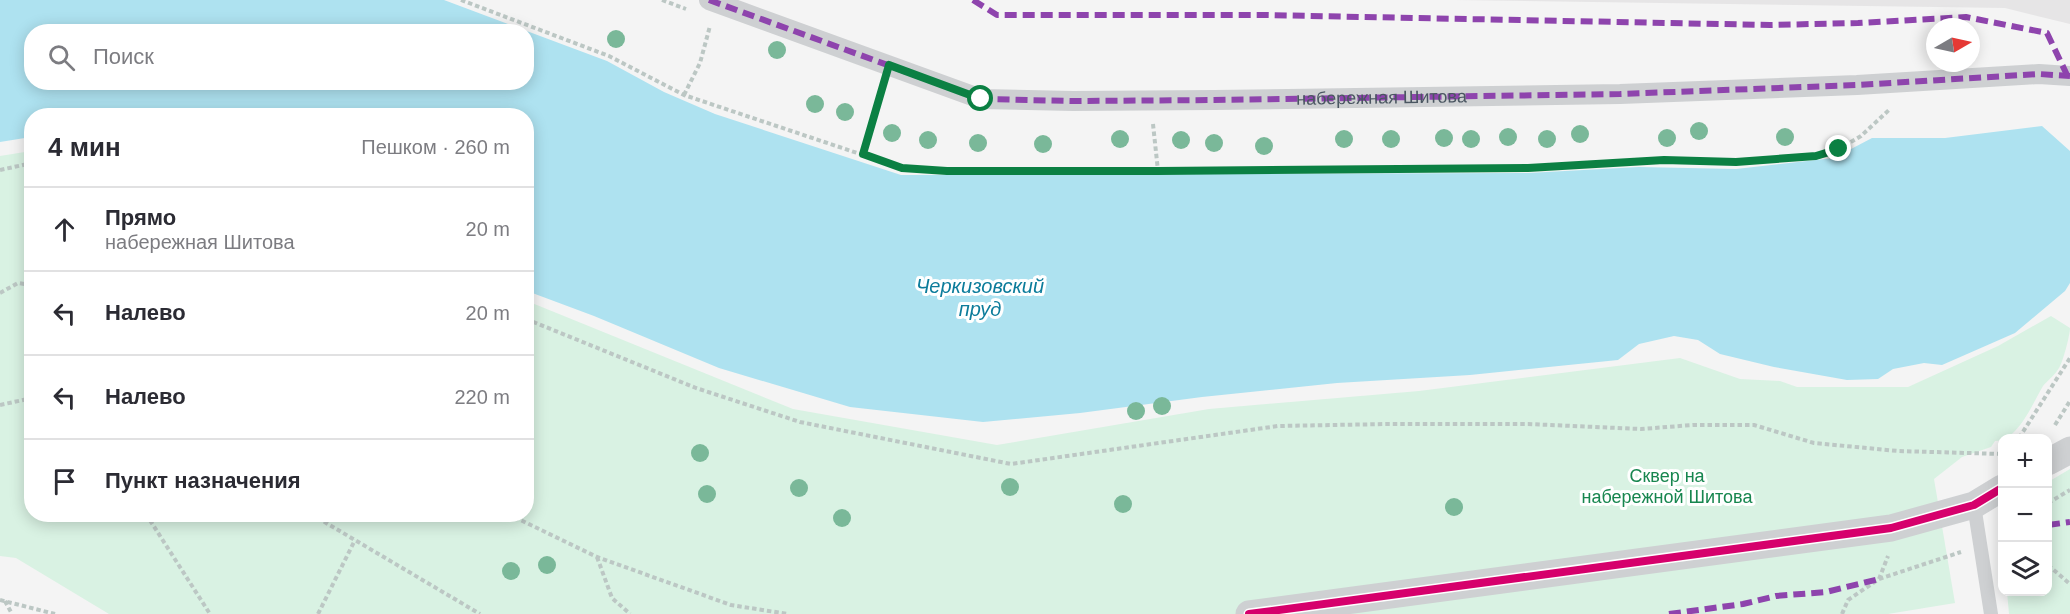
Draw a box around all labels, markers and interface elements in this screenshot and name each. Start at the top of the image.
north arrow [1926,18,1980,72]
search box [24,24,534,90]
icon: search [45,41,78,74]
text: Поиск [93,44,154,69]
route start [967,85,993,111]
street label: набережная Шитова [1296,86,1468,109]
text: 4 мин [48,132,121,162]
route end [1825,135,1851,161]
text: Пешком · 260 m [361,136,510,158]
text: Прямо [105,205,176,230]
icon: ahead [48,213,81,246]
text: 20 m [466,218,510,240]
text: набережная Шитова [105,231,295,253]
water label: Черкизовский пруд [916,275,1044,320]
icon: left [48,297,81,330]
text: Налево [105,300,186,325]
text: 20 m [466,302,510,324]
icon: left [48,381,81,414]
text: Налево [105,384,186,409]
text: 220 m [454,386,510,408]
map controls [1998,434,2052,596]
button: + [1998,434,2052,488]
icon: arrive [48,465,81,498]
park label: Сквер на набережной Шитова [1582,466,1753,507]
text: Пункт назначения [105,468,301,493]
button: − [1998,488,2052,542]
button: layers [1998,542,2052,596]

